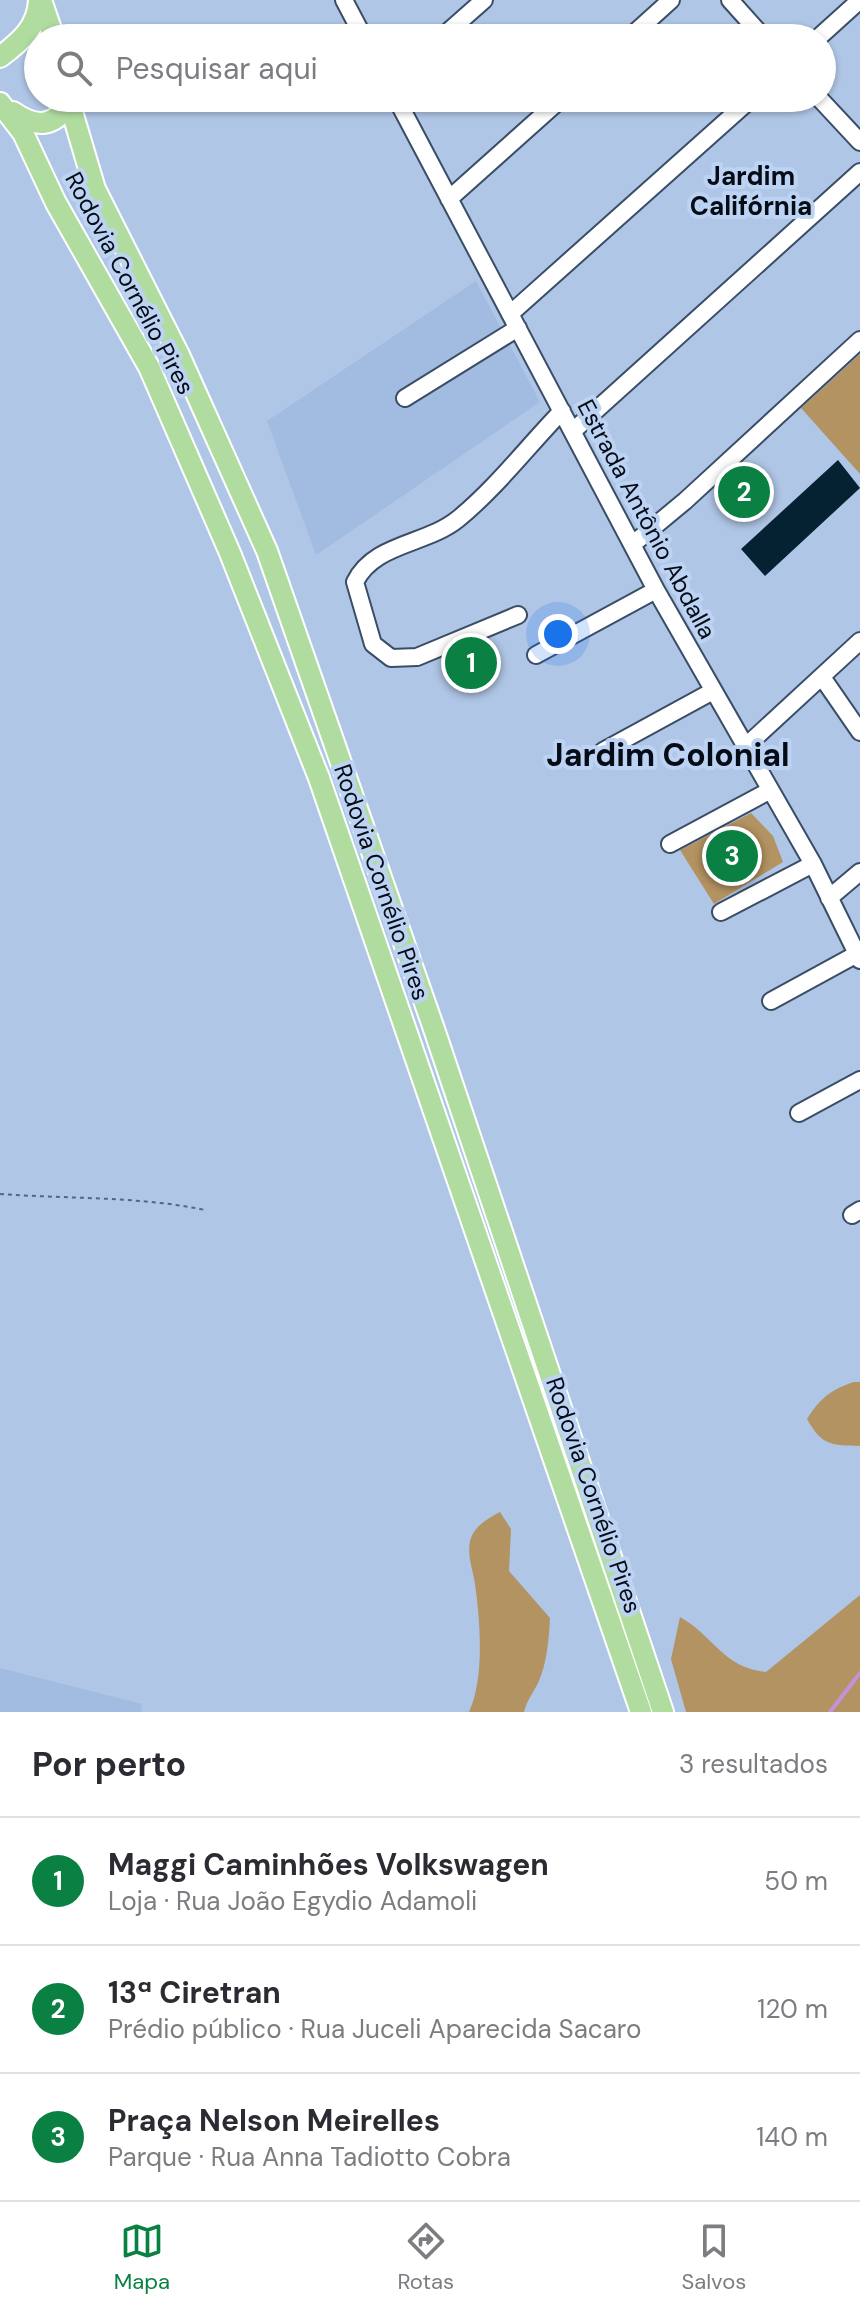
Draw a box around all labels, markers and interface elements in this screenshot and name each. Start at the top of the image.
search box [24,24,836,112]
icon: search [52,46,96,90]
text: Pesquisar aqui [116,49,318,88]
district label: Jardim Califórnia [690,159,812,223]
street label: Rodovia Cornélio Pires [58,166,202,400]
street label: Estrada Antônio Abdalla [571,394,723,644]
pin: 2 [718,462,770,522]
your location [538,614,578,654]
pin: 1 [445,633,497,693]
district label: Jardim Colonial [546,734,790,776]
street label: Rodovia Cornélio Pires [327,760,437,1004]
pin: 3 [706,826,758,886]
street label: Rodovia Cornélio Pires [539,1373,649,1617]
text: Por perto [32,1742,186,1787]
text: 3 resultados [679,1747,828,1781]
text: Maggi Caminhões Volkswagen [108,1845,549,1884]
text: 1 [53,1864,63,1898]
text: 50 m [764,1864,828,1898]
text: Loja · Rua João Egydio Adamoli [108,1884,477,1918]
text: 13ª Ciretran [108,1973,281,2012]
text: 2 [50,1992,66,2026]
text: 120 m [757,1992,828,2026]
text: Prédio público · Rua Juceli Aparecida Sacaro [108,2012,641,2046]
text: Praça Nelson Meirelles [108,2101,440,2140]
text: 3 [50,2120,66,2154]
text: 140 m [756,2120,828,2154]
text: Parque · Rua Anna Tadiotto Cobra [108,2140,511,2174]
tab: Mapa [114,2219,170,2296]
tab: Rotas [397,2219,454,2296]
tab: Salvos [681,2219,746,2296]

